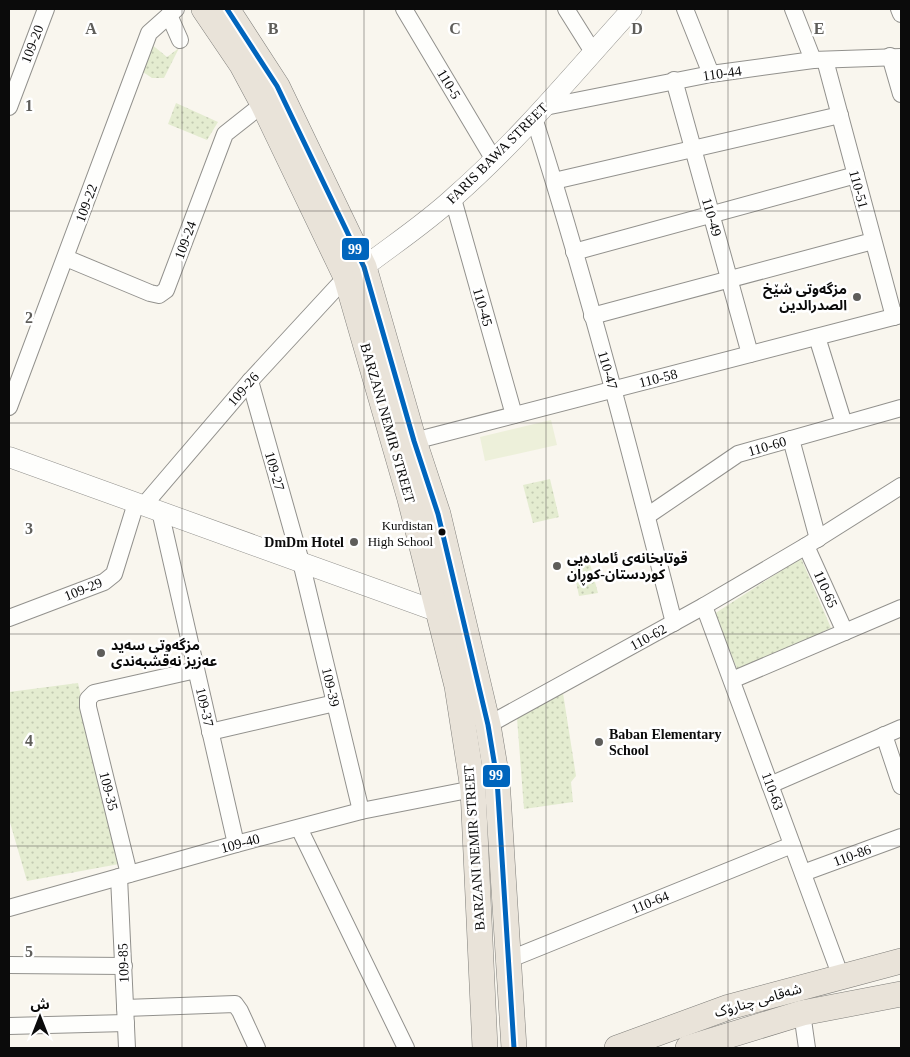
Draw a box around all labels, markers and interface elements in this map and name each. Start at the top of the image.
text: A [85,20,97,37]
text: B [268,20,279,37]
text: C [449,20,461,37]
text: D [631,20,643,37]
text: E [814,20,824,37]
street label: 109-20 [18,23,47,65]
street label: 110-44 [702,63,743,84]
street label: 110-5 [434,67,463,102]
text: 1 [25,97,33,114]
street label: FARIS BAWA STREET [444,100,551,207]
street label: 110-51 [846,168,871,210]
street label: 109-22 [73,182,100,224]
street label: 110-49 [699,196,724,238]
street label: 109-24 [172,219,199,261]
line badge: 99 [341,237,370,261]
text: 99 [348,242,362,257]
place label: مزگەوتی شێخ الصدرالدين [763,281,847,314]
street label: 110-45 [470,286,495,328]
marker: مزگەوتی شێخ الصدرالدين [851,291,863,303]
text: 2 [25,309,33,326]
street label: BARZANI NEMIR STREET [357,341,418,505]
street label: 110-47 [595,349,620,391]
street label: 110-58 [637,366,679,390]
street label: 109-26 [225,369,262,409]
street label: 110-60 [746,434,788,459]
street label: 109-27 [262,450,287,492]
place label: Kurdistan High School [368,518,433,549]
text: 3 [25,520,33,537]
marker: Kurdistan High School [437,527,447,537]
place label: DmDm Hotel [264,535,344,550]
marker: DmDm Hotel [348,536,360,548]
place label: قوتابخانەی ئامادەیی کوردستان-کوڕان [567,551,688,586]
marker: قوتابخانەی ئامادەیی کوردستان-کوڕان [551,560,563,572]
street label: 110-65 [811,568,840,610]
street label: 109-29 [62,575,104,604]
street label: 110-62 [627,621,669,653]
place label: مزگەوتی سەید عەزیز نەقشبەندی [111,637,218,670]
marker: مزگەوتی سەید عەزیز نەقشبەندی [95,647,107,659]
street label: 109-39 [319,666,342,708]
street label: 109-37 [193,686,216,728]
place label: Baban Elementary School [609,727,721,758]
text: 4 [25,732,33,749]
marker: Baban Elementary School [593,736,605,748]
street label: BARZANI NEMIR STREET [461,764,488,931]
line badge: 99 [482,764,511,788]
text: 99 [489,768,503,783]
street label: 109-35 [96,770,121,812]
street label: 110-63 [759,770,786,812]
street label: 109-40 [219,831,261,856]
street label: 110-86 [831,842,873,869]
street label: 110-64 [629,888,671,917]
text: 5 [25,943,33,960]
street label: 109-85 [115,943,132,983]
street label: شەقامی چنارۆک [713,981,804,1022]
north arrow [15,992,65,1042]
text: ش [30,997,50,1012]

